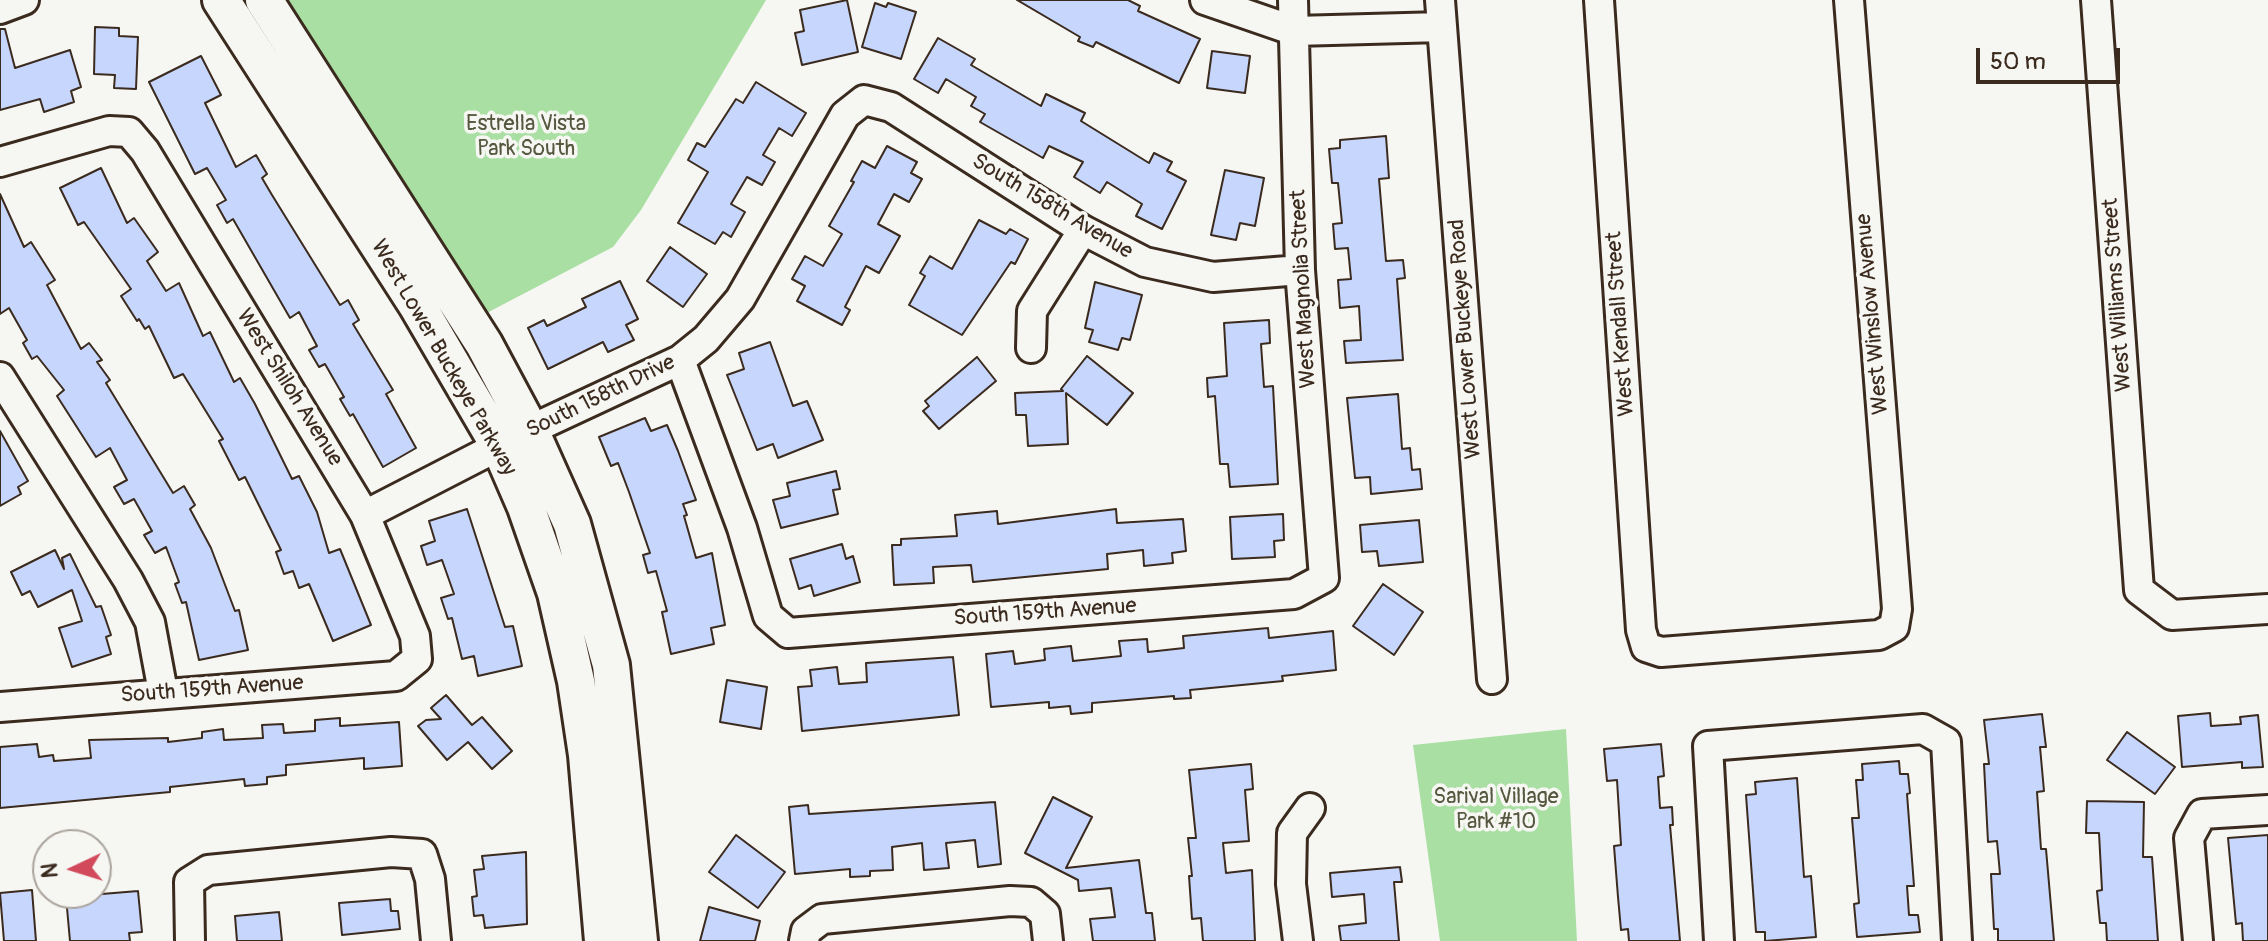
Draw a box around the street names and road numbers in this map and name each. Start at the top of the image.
street label: South 158th Avenue [967,149,1137,265]
street label: West Magnolia Street [1286,189,1322,389]
street label: West Williams Street [2098,197,2138,393]
street label: West Winslow Avenue [1851,212,1895,416]
street label: West Lower Buckeye Road [1444,218,1488,460]
street label: West Kendall Street [1601,231,1641,417]
street label: West Lower Buckeye Parkway [365,235,521,481]
street label: West Shiloh Avenue [230,305,348,471]
street label: South 158th Drive [522,350,680,444]
street label: South 159th Avenue [953,593,1137,633]
street label: South 159th Avenue [120,670,304,710]

